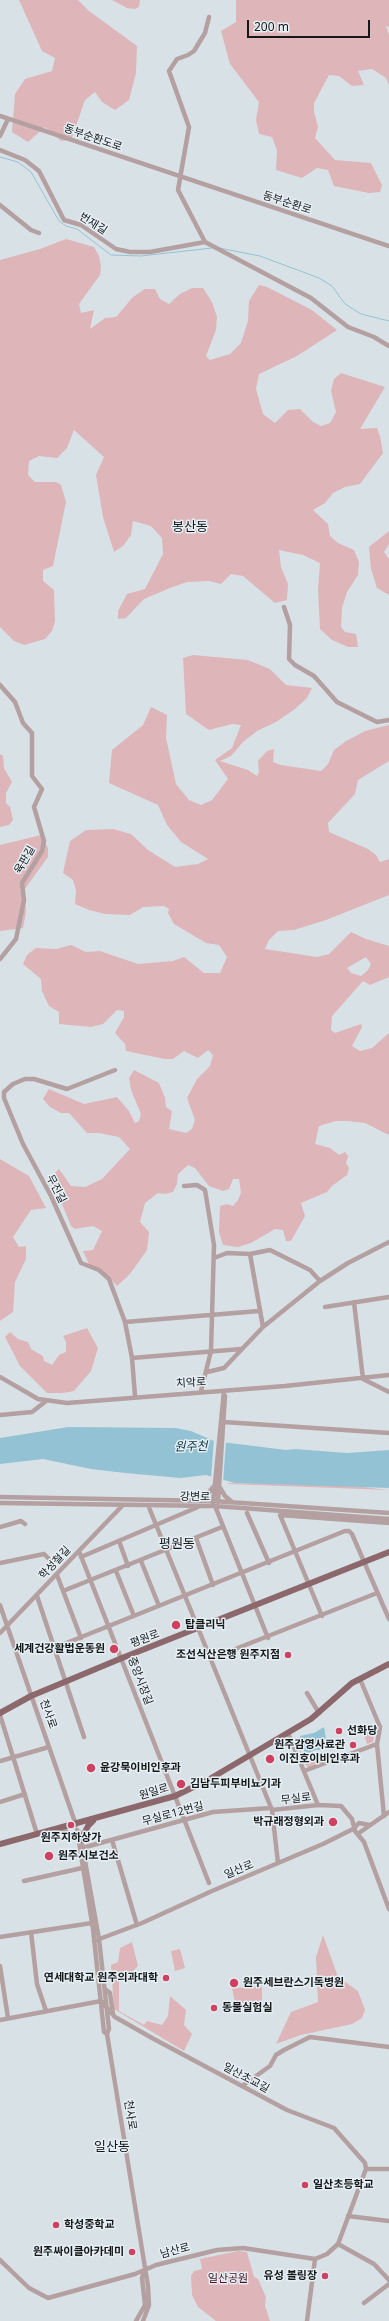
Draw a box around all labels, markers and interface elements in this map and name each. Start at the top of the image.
scale bar [249,12,372,38]
text: 200 m [254,18,289,35]
street label: 동부순환도로 [62,122,124,154]
street label: 동부순환로 [261,189,313,217]
street label: 번재길 [77,210,109,238]
district label: 봉산동 [172,519,208,535]
street label: 육판길 [12,844,38,876]
street label: 무진길 [43,1172,69,1206]
street label: 치악로 [175,1376,207,1390]
water label: 원주천 [174,1440,208,1454]
street label: 강변로 [180,1490,210,1504]
district label: 평원동 [159,1536,195,1552]
street label: 학성철길 [36,1544,74,1582]
place label: 탑클리닉 [185,1618,225,1632]
marker: 탑클리닉 [170,1619,182,1631]
street label: 평원로 [128,1627,162,1651]
place label: 세계건강활법운동원 [14,1642,105,1656]
marker: 세계건강활법운동원 [108,1643,120,1655]
place label: 조선식산은행 원주지점 [176,1648,280,1662]
marker: 조선식산은행 원주지점 [283,1650,293,1660]
street label: 중앙시장길 [125,1655,155,1707]
street label: 천사로 [37,1697,59,1731]
place label: 선화당 [347,1724,377,1738]
marker: 선화당 [334,1726,344,1736]
place label: 원주감영사료관 [274,1738,345,1752]
marker: 원주감영사료관 [348,1740,358,1750]
place label: 이진호이비인후과 [279,1752,360,1766]
marker: 이진호이비인후과 [264,1753,276,1765]
place label: 윤강묵이비인후과 [100,1761,181,1775]
marker: 윤강묵이비인후과 [85,1762,97,1774]
place label: 김남두피부비뇨기과 [190,1777,281,1791]
marker: 김남두피부비뇨기과 [175,1778,187,1790]
street label: 원일로 [138,1781,170,1803]
street label: 무실로 [280,1791,312,1807]
street label: 무실로12번길 [141,1799,205,1829]
place label: 박규래정형외과 [253,1815,324,1829]
marker: 박규래정형외과 [327,1816,339,1828]
marker: 원주지하상가 [66,1820,76,1830]
place label: 원주지하상가 [41,1831,101,1845]
place label: 원주시보건소 [58,1849,119,1863]
marker: 원주시보건소 [43,1850,55,1862]
street label: 일산로 [222,1858,256,1882]
place label: 연세대학교 원주의과대학 [44,1971,158,1985]
marker: 연세대학교 원주의과대학 [161,1973,171,1983]
place label: 원주세브란스기독병원 [243,1976,344,1990]
marker: 원주세브란스기독병원 [228,1977,240,1989]
place label: 동물실험실 [222,2001,273,2015]
marker: 동물실험실 [209,2003,219,2013]
street label: 일산초교길 [221,2060,271,2096]
street label: 천사로 [121,2099,139,2131]
district label: 일산동 [94,2139,130,2155]
place label: 일산초등학교 [313,2178,374,2192]
marker: 일산초등학교 [300,2180,310,2190]
place label: 학성중학교 [64,2218,115,2232]
marker: 학성중학교 [51,2220,61,2230]
street label: 남산로 [159,2241,191,2261]
place label: 원주싸이클아카데미 [33,2245,124,2259]
marker: 원주싸이클아카데미 [127,2247,137,2257]
place label: 유성 볼링장 [264,2269,317,2283]
marker: 유성 볼링장 [320,2271,330,2281]
park label: 일산공원 [208,2272,248,2286]

